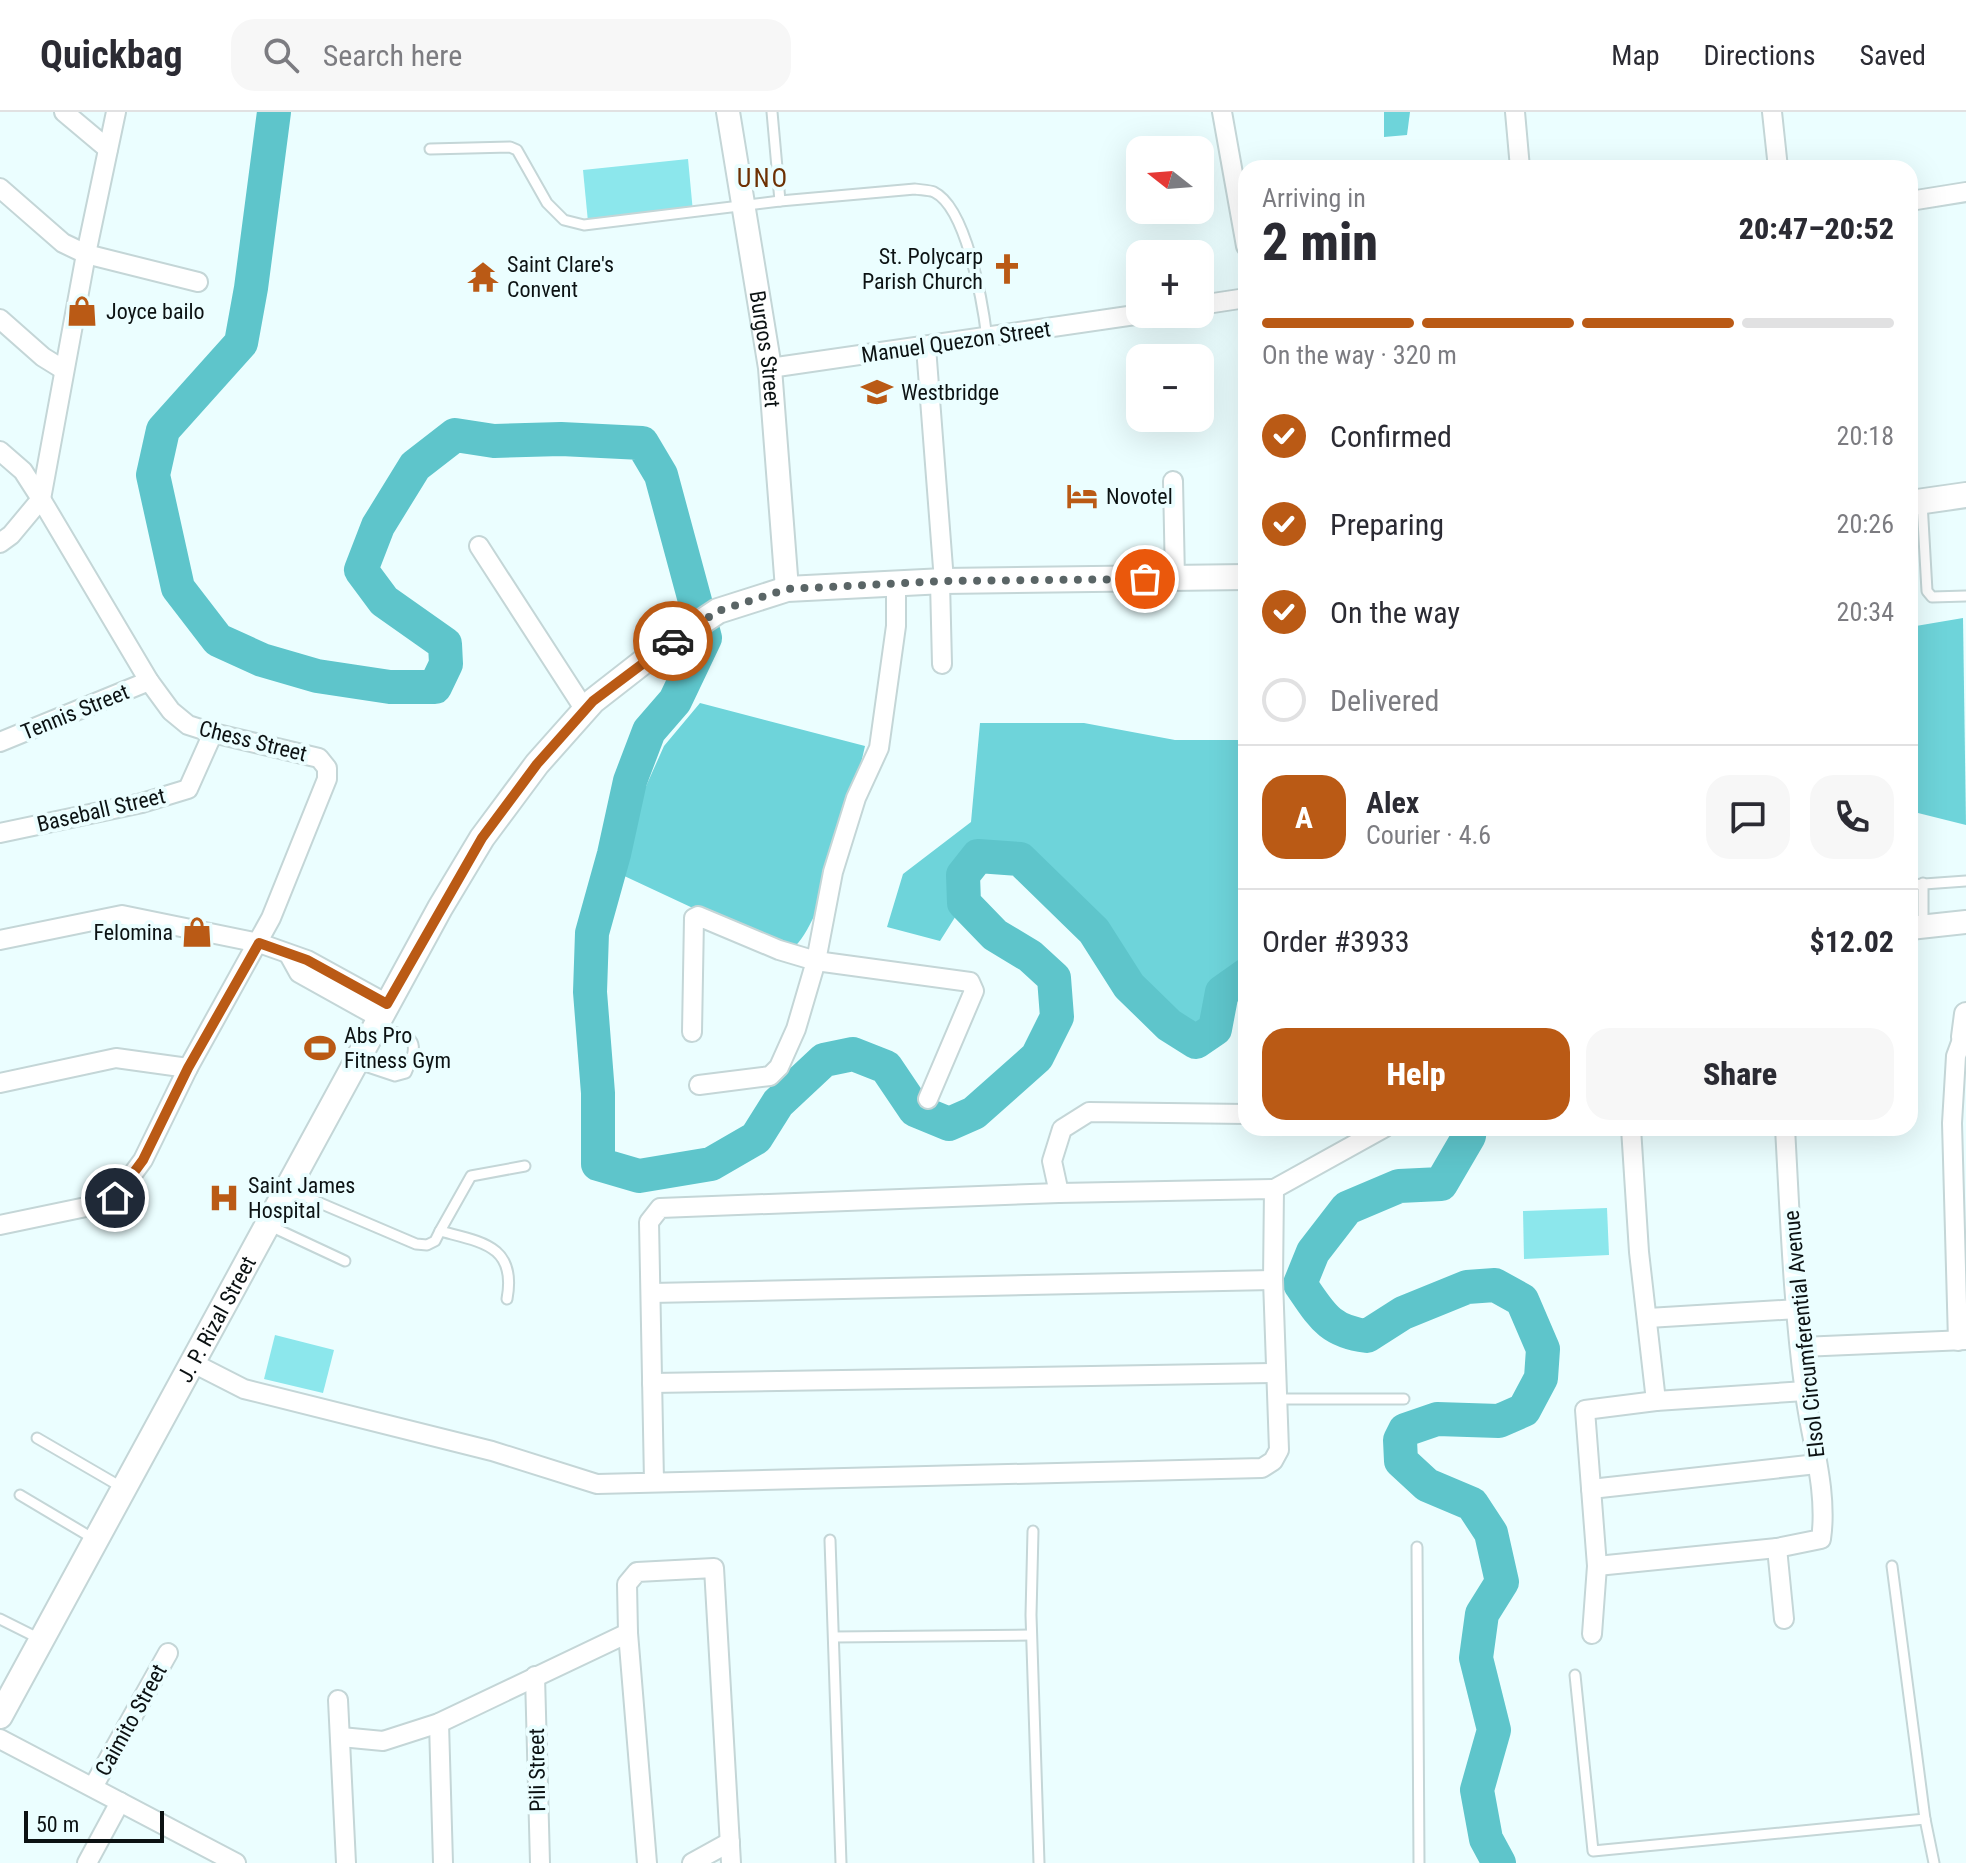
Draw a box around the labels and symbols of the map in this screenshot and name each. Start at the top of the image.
north arrow [1126,136,1214,224]
district label: UNO [737,163,789,193]
place label: St. Polycarp Parish Church [862,244,983,294]
place label: Saint Clare's Convent [507,252,614,302]
church icon: St. Polycarp Parish Church [990,252,1024,286]
temple icon: Saint Clare's Convent [466,260,500,294]
street label: Burgos Street [745,289,785,408]
shop icon: Joyce bailo [65,294,99,328]
place label: Joyce bailo [106,299,205,324]
street label: Manuel Quezon Street [860,316,1052,368]
school or university icon: Westbridge [860,375,894,409]
place label: Westbridge [901,380,999,405]
hotel icon: Novotel [1065,479,1099,513]
place label: Novotel [1106,484,1173,509]
pin [1111,545,1179,613]
courier [633,601,713,681]
street label: Tennis Street [18,679,132,745]
street label: Chess Street [197,716,309,766]
street label: Baseball Street [34,783,168,837]
shop icon: Felomina [180,915,214,949]
place label: Felomina [93,920,173,945]
place label: Abs Pro Fitness Gym [344,1023,451,1073]
sports icon: Abs Pro Fitness Gym [303,1031,337,1065]
pin [81,1164,149,1232]
place label: Saint James Hospital [248,1173,355,1223]
hospital icon: Saint James Hospital [207,1181,241,1215]
street label: Elsol Circumferential Avenue [1779,1209,1829,1459]
street label: J. P. Rizal Street [172,1252,261,1386]
street label: Caimito Street [90,1660,172,1780]
street label: Pili Street [524,1728,550,1812]
scale bar [24,1807,164,1843]

